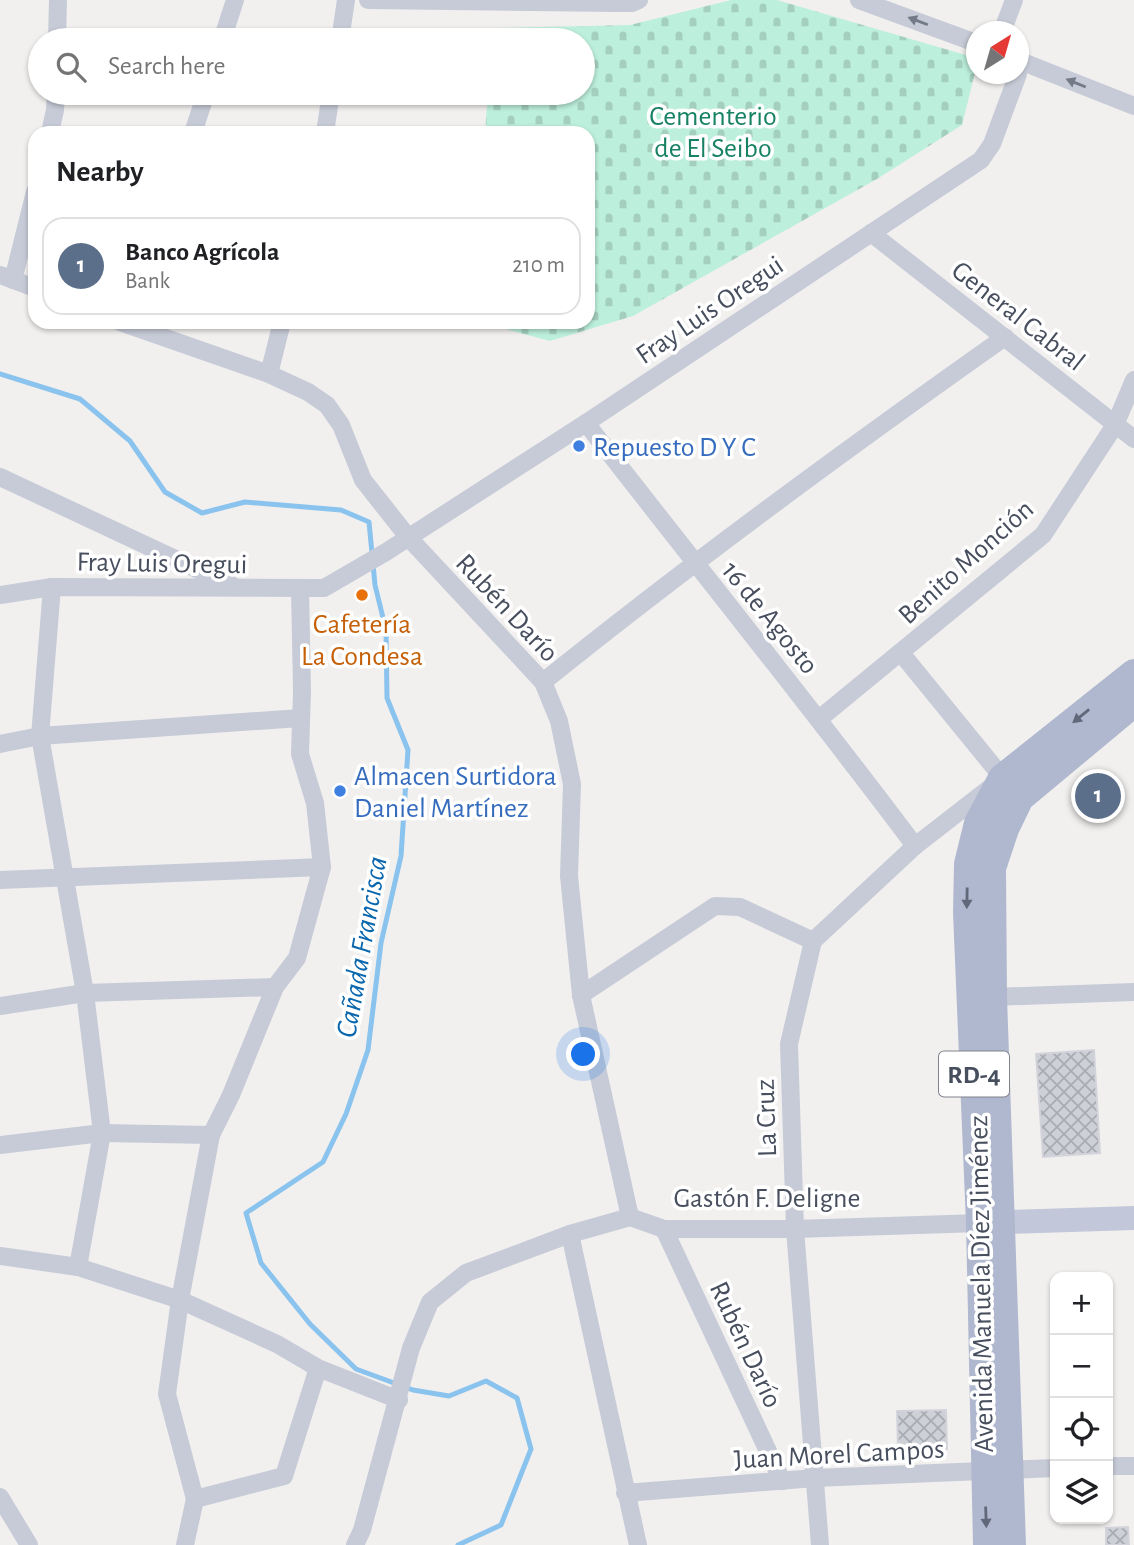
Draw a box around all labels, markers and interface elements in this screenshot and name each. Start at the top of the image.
one-way arrow [907,15,928,26]
north arrow [966,21,1029,84]
search box [28,28,595,105]
icon: search [52,48,90,86]
text: Search here [108,53,226,79]
one-way arrow [1066,78,1087,89]
park label: Cementerio de El Seibo [649,103,777,163]
text: Nearby [56,157,144,187]
text: Banco Agrícola [125,239,280,265]
street label: Fray Luis Oregui [631,251,789,370]
text: 1 [77,254,85,277]
text: 210 m [512,254,565,277]
street label: General Cabral [946,256,1089,377]
text: Bank [125,270,170,293]
place label: Repuesto D Y C [593,434,756,462]
marker: Repuesto D Y C [571,438,587,454]
street label: Benito Monción [894,495,1039,630]
street label: Fray Luis Oregui [76,549,248,579]
street label: Rubén Darío [450,549,563,668]
street label: 16 de Agosto [716,557,823,680]
marker: Cafetería La Condesa [354,587,370,603]
place label: Cafetería La Condesa [301,611,423,671]
one-way arrow [1072,708,1089,723]
place label: Almacen Surtidora Daniel Martínez [354,763,557,823]
pin: 1 [1075,770,1121,822]
marker: Almacen Surtidora Daniel Martínez [332,783,348,799]
water label: Cañada Francisca [331,854,393,1040]
one-way arrow [962,887,973,909]
your location [566,1037,600,1071]
road number: RD-4 [939,1051,1009,1096]
street label: La Cruz [752,1078,782,1157]
street label: Avenida Manuela Díez Jiménez [965,1115,999,1453]
street label: Gastón F. Deligne [674,1185,860,1213]
map controls [1050,1272,1113,1524]
button: + [1050,1272,1113,1335]
street label: Rubén Darío [704,1277,787,1412]
button: − [1050,1335,1113,1398]
button: locate [1050,1398,1113,1461]
street label: Juan Morel Campos [733,1435,945,1474]
button: layers [1050,1461,1113,1524]
one-way arrow [980,1507,991,1529]

